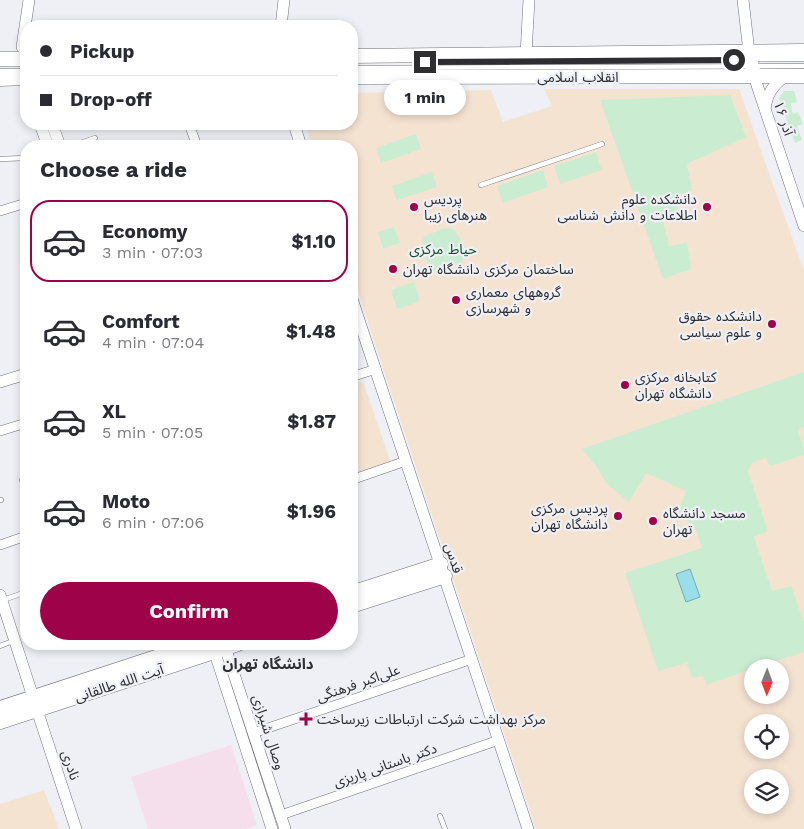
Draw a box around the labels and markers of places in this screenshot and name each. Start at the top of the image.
place label: پردیس هنرهای زیبا [424,191,487,224]
place label: دانشکده علوم اطلاعات و دانش شناسی [558,191,697,224]
marker: پردیس هنرهای زیبا [408,201,420,213]
marker: دانشکده علوم اطلاعات و دانش شناسی [701,201,713,213]
place label: ساختمان مرکزی دانشگاه تهران [403,261,574,278]
marker: ساختمان مرکزی دانشگاه تهران [387,263,399,275]
place label: گروههای معماری و شهرسازی [466,284,561,317]
marker: گروههای معماری و شهرسازی [450,294,462,306]
place label: دانشکده حقوق و علوم سیاسی [679,308,762,343]
marker: دانشکده حقوق و علوم سیاسی [766,318,778,330]
place label: کتابخانه مرکزی دانشگاه تهران [635,369,717,402]
marker: کتابخانه مرکزی دانشگاه تهران [619,379,631,391]
place label: پردیس مرکزی دانشگاه‌ تهران [531,500,608,533]
place label: مسجد دانشگاه تهران [663,505,746,538]
marker: پردیس مرکزی دانشگاه‌ تهران [612,510,624,522]
marker: مسجد دانشگاه تهران [647,515,659,527]
place label: مرکز بهداشت شرکت ارتباطات زیرساخت [317,711,546,728]
marker: مرکز بهداشت شرکت ارتباطات زیرساخت [299,712,313,726]

